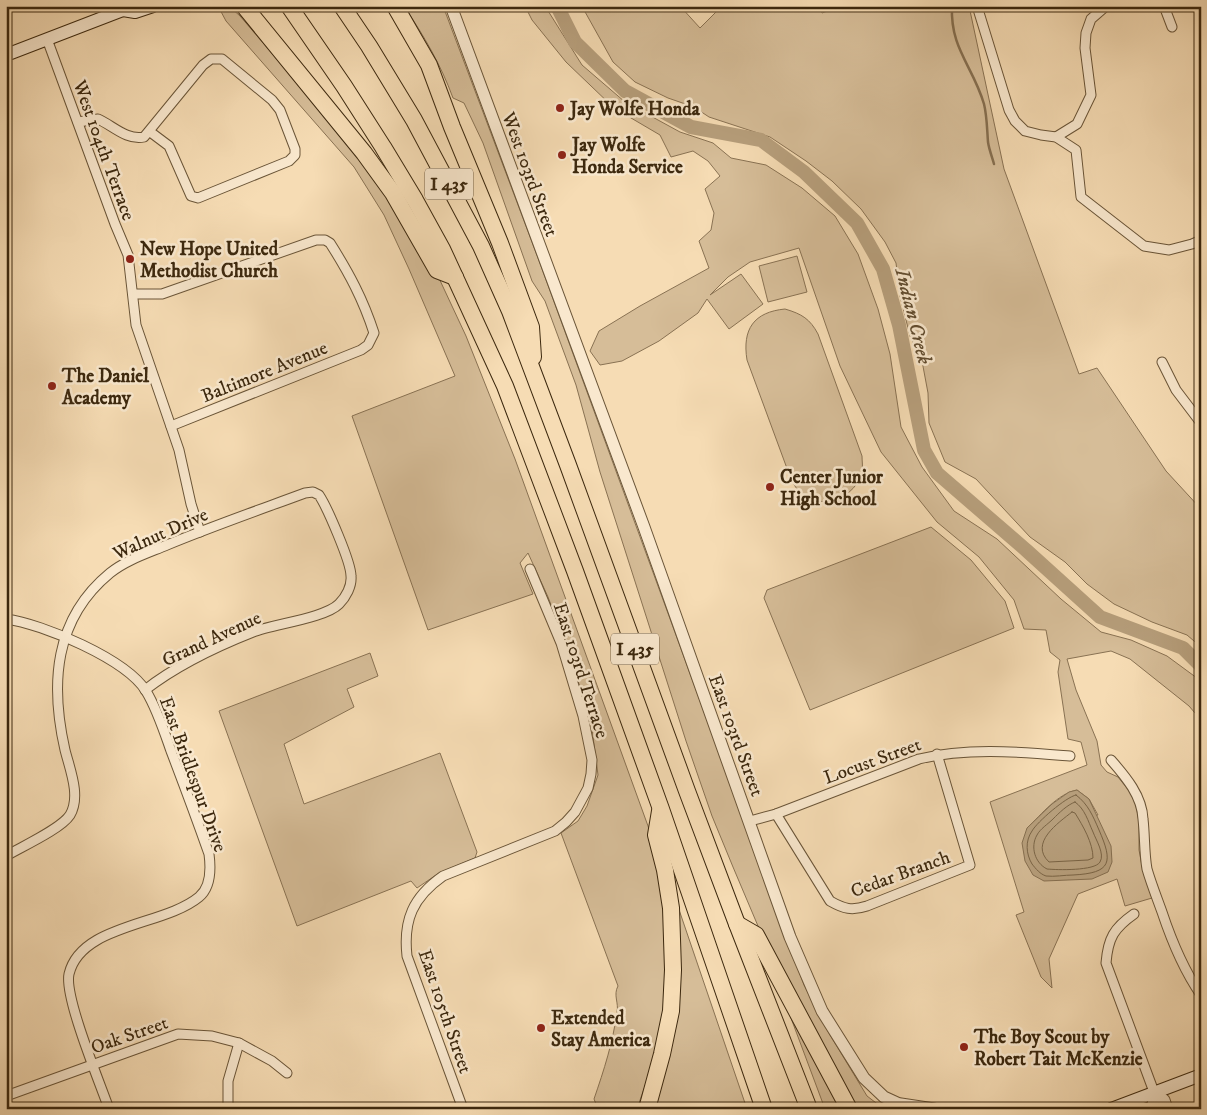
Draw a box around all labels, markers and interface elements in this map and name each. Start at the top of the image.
street label: West 104th Terrace [67,76,140,224]
place label: Jay Wolfe Honda [568,98,701,121]
marker: Jay Wolfe Honda [554,102,566,114]
street label: West 103rd Street [496,108,563,240]
place label: Jay Wolfe Honda Service [570,134,683,179]
marker: Jay Wolfe Honda Service [556,149,568,161]
road number: I 435 [425,168,473,200]
place label: New Hope United Methodist Church [140,238,279,283]
marker: New Hope United Methodist Church [124,253,136,265]
water label: Indian Creek [888,264,937,367]
street label: Baltimore Avenue [198,337,331,408]
place label: The Daniel Academy [61,365,149,410]
marker: The Daniel Academy [46,380,58,392]
place label: Center Junior High School [780,466,884,511]
marker: Center Junior High School [764,481,776,493]
street label: Walnut Drive [109,503,212,566]
street label: East 103rd Terrace [548,600,613,741]
street label: Grand Avenue [158,606,265,672]
road number: I 435 [611,634,659,664]
street label: East 103rd Street [703,672,768,799]
street label: East Bridlespur Drive [154,694,231,855]
street label: Locust Street [821,733,924,790]
street label: Cedar Branch [848,846,953,903]
street label: East 105th Street [413,946,477,1077]
place label: Extended Stay America [551,1007,651,1052]
street label: Oak Street [88,1012,171,1059]
marker: Extended Stay America [535,1022,547,1034]
place label: The Boy Scout by Robert Tait McKenzie [973,1026,1143,1071]
marker: The Boy Scout by Robert Tait McKenzie [958,1041,970,1053]

